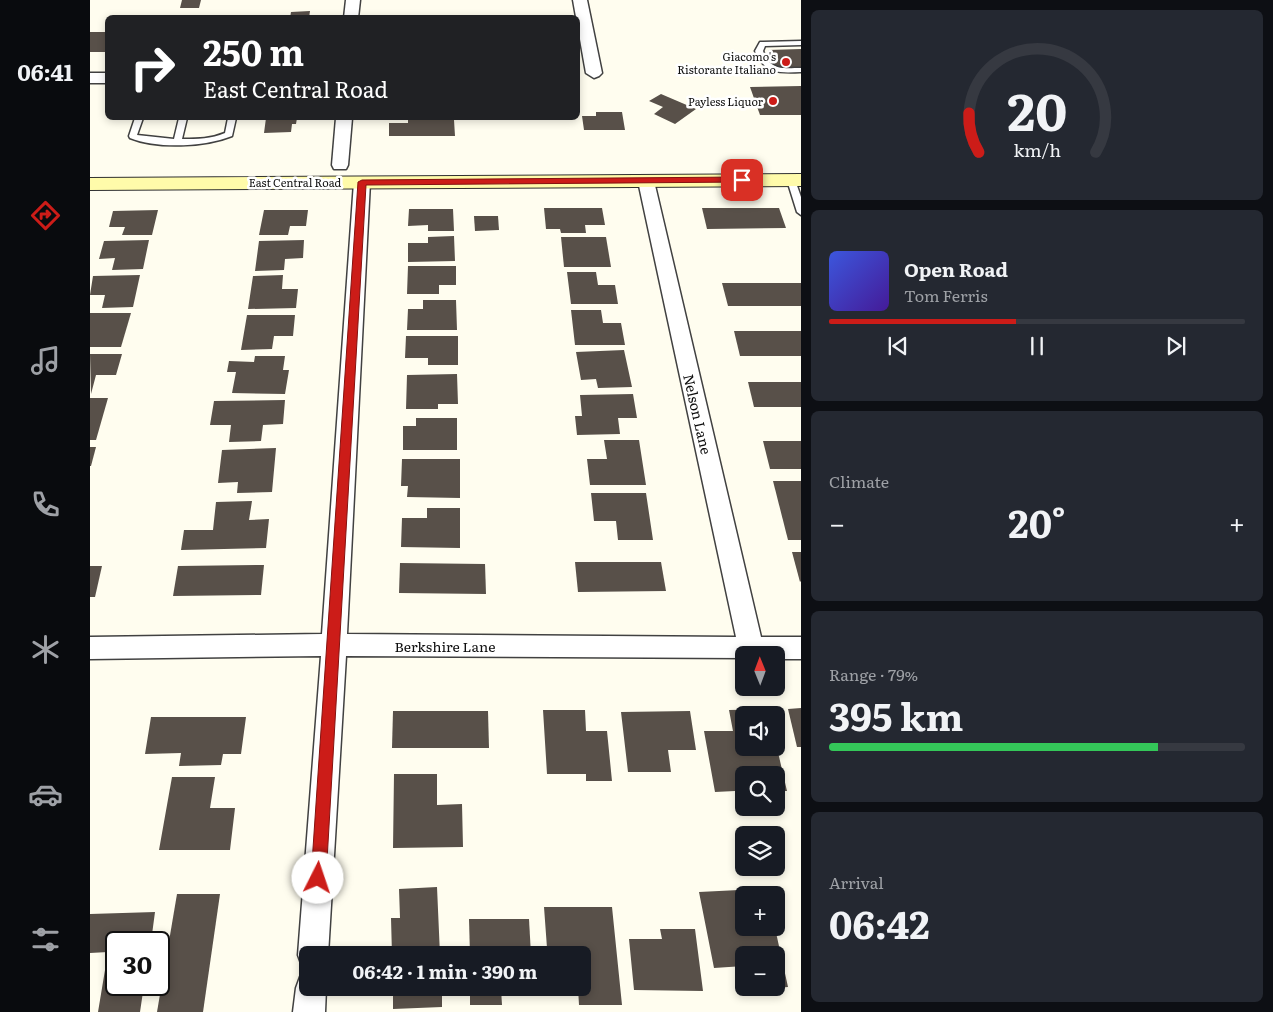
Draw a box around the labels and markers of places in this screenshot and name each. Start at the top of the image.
place label: Giacomo's Ristorante Italiano [677,48,776,77]
marker: Giacomo's Ristorante Italiano [780,56,792,68]
place label: Payless Liquor [688,93,764,109]
marker: Payless Liquor [767,95,779,107]
pin [721,159,763,201]

